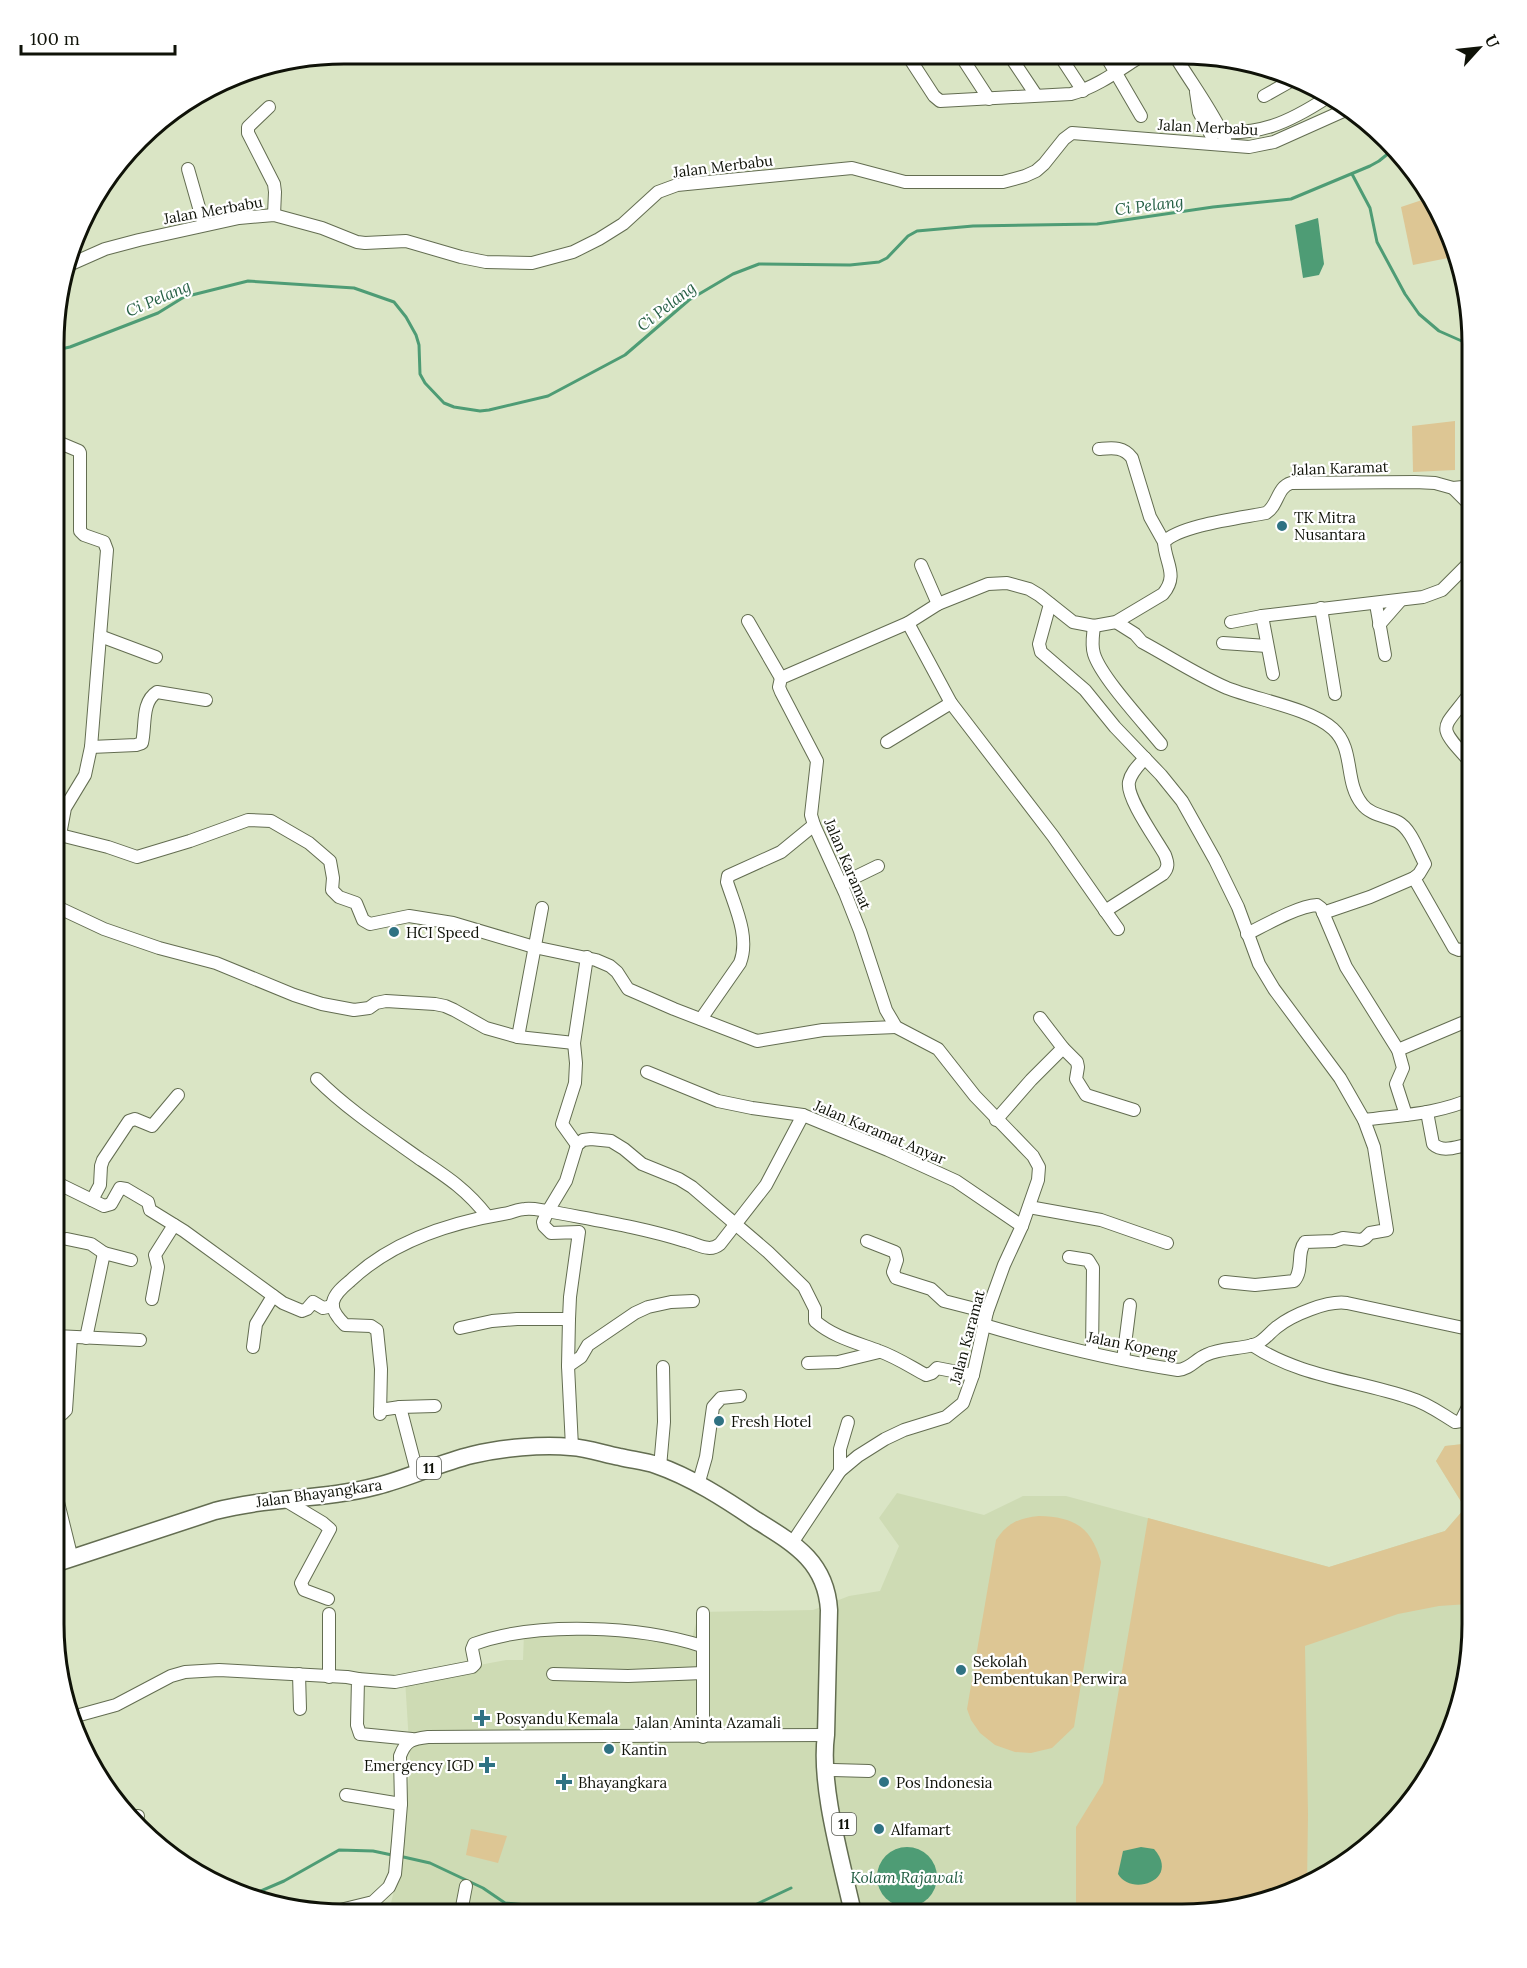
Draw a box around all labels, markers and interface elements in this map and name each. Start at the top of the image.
scale bar [21,18,176,56]
north arrow [1449,18,1509,78]
text: 100 m [30,27,80,50]
text: U [1481,31,1504,51]
street label: Jalan Merbabu [1156,115,1259,139]
street label: Jalan Merbabu [671,150,774,182]
water label: Ci Pelang [1114,191,1184,219]
street label: Jalan Merbabu [161,192,264,228]
water label: Ci Pelang [122,275,194,321]
water label: Ci Pelang [633,277,699,335]
street label: Jalan Karamat [1290,457,1389,479]
place label: TK Mitra Nusantara [1294,508,1366,544]
marker: TK Mitra Nusantara [1275,519,1289,533]
street label: Jalan Karamat [820,815,876,913]
place label: HCI Speed [406,923,480,942]
marker: HCI Speed [387,925,401,939]
street label: Jalan Karamat Anyar [810,1095,949,1169]
street label: Jalan Karamat [945,1288,989,1387]
street label: Jalan Kopeng [1084,1327,1179,1363]
place label: Fresh Hotel [731,1412,812,1431]
marker: Fresh Hotel [712,1414,726,1428]
road number: 11 [417,1457,441,1479]
street label: Jalan Bhayangkara [254,1475,384,1511]
place label: Sekolah Pembentukan Perwira [973,1652,1127,1688]
marker: Sekolah Pembentukan Perwira [954,1663,968,1677]
marker: Posyandu Kemala [473,1709,491,1727]
place label: Posyandu Kemala [496,1709,619,1728]
street label: Jalan Aminta Azamali [634,1713,781,1732]
place label: Kantin [621,1740,667,1759]
marker: Kantin [602,1742,616,1756]
place label: Emergency IGD [364,1756,474,1775]
marker: Emergency IGD [478,1756,496,1774]
marker: Bhayangkara [555,1773,573,1791]
place label: Bhayangkara [578,1773,667,1792]
place label: Pos Indonesia [896,1773,993,1792]
marker: Pos Indonesia [877,1775,891,1789]
road number: 11 [832,1813,856,1835]
place label: Alfamart [890,1820,951,1839]
marker: Alfamart [872,1822,886,1836]
water label: Kolam Rajawali [850,1867,964,1887]

